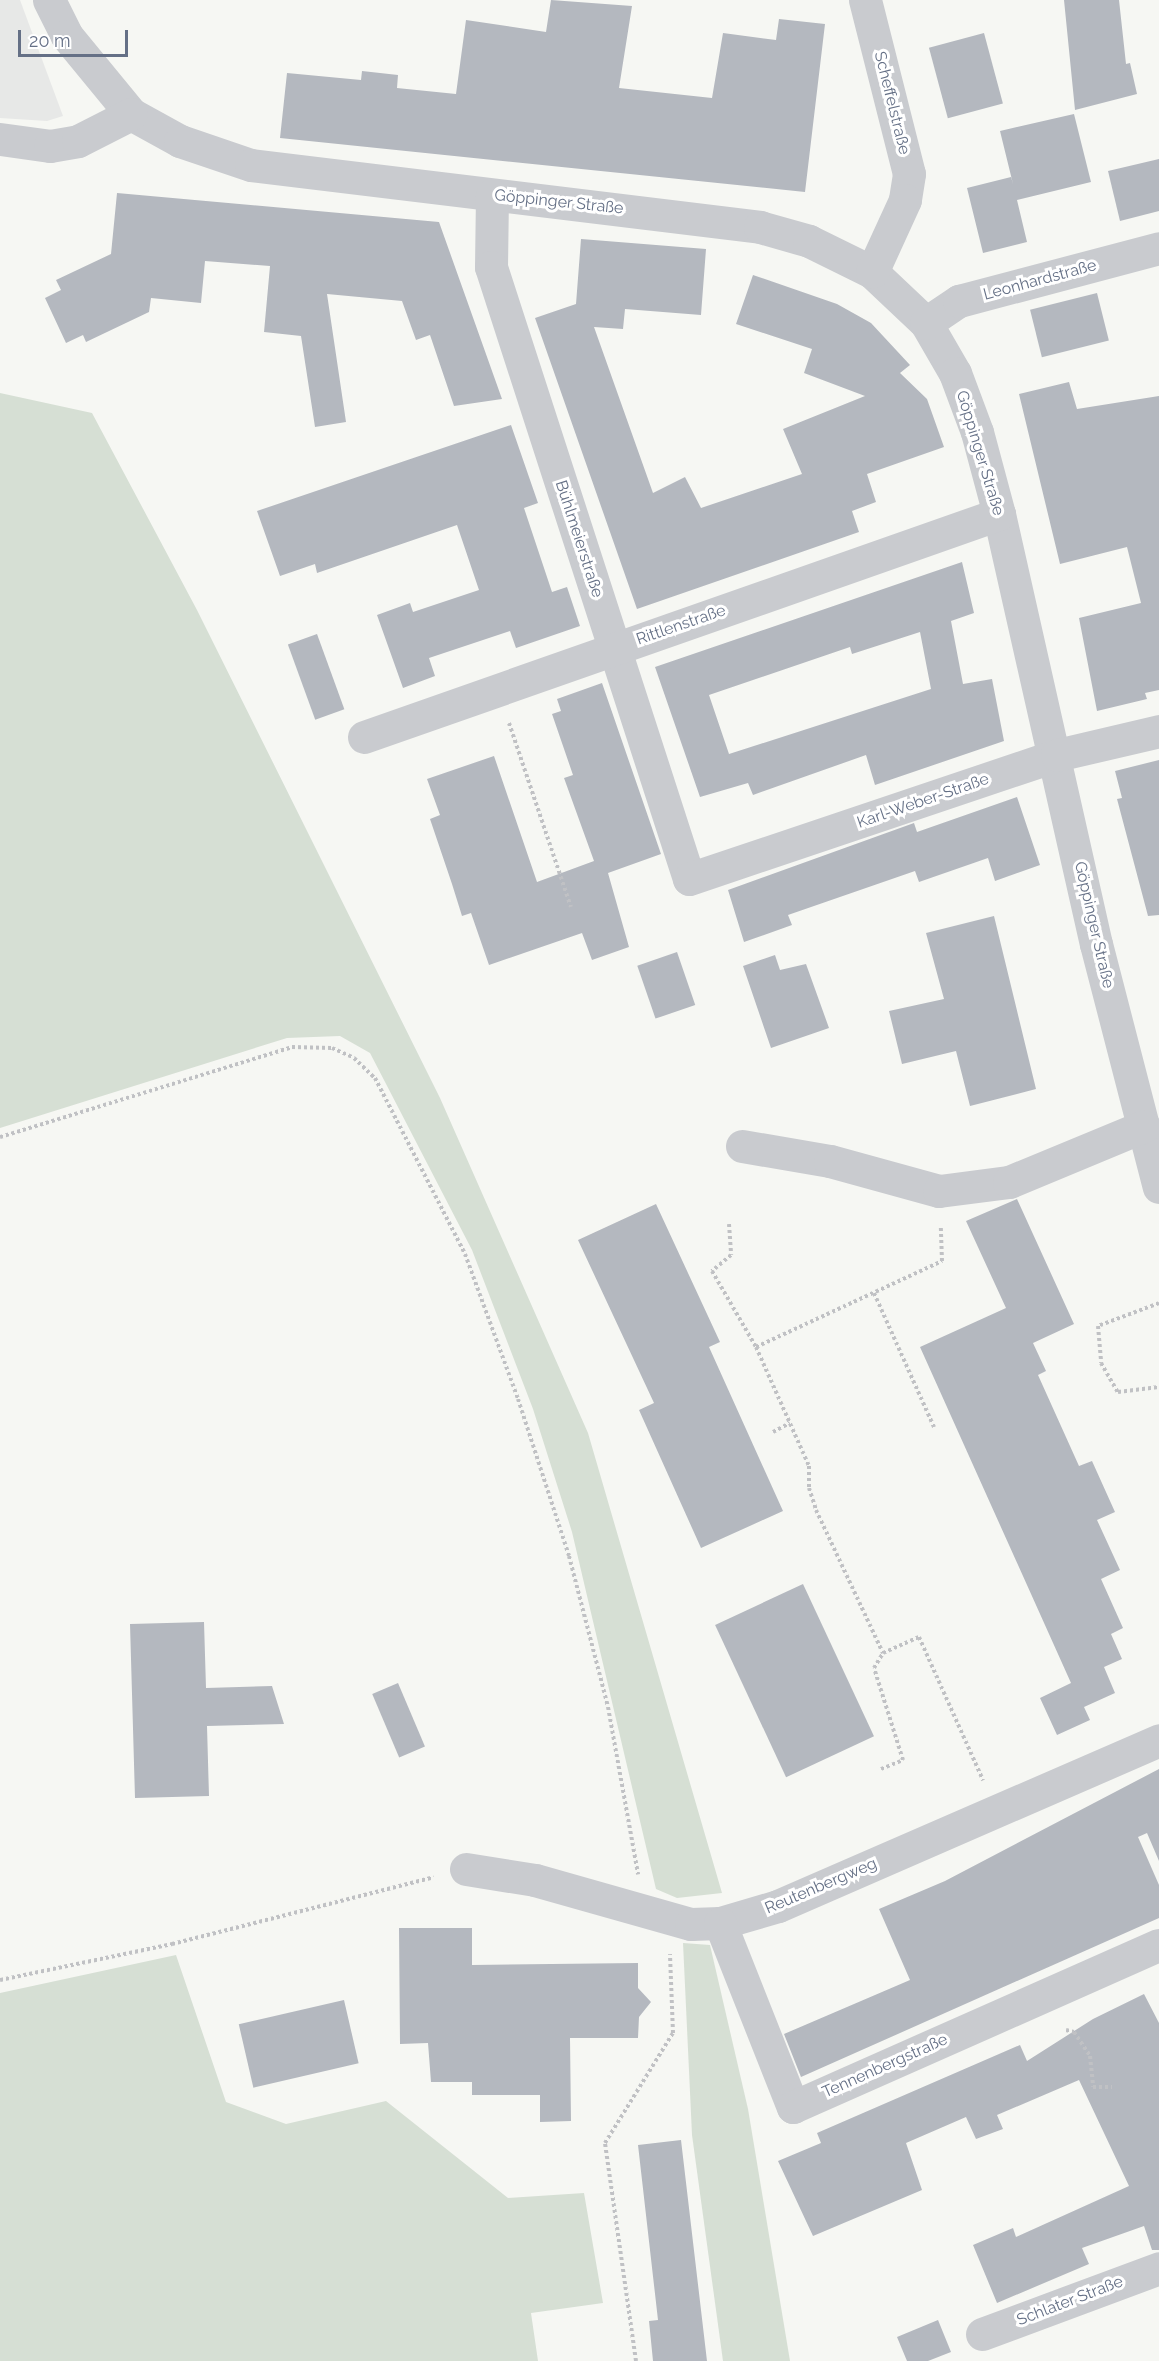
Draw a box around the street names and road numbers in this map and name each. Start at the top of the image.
street label: Scheffelstraße [870,49,914,157]
street label: Göppinger Straße [493,186,625,218]
street label: Leonhardstraße [981,256,1099,304]
street label: Göppinger Straße [952,388,1008,518]
street label: Bühlmeierstraße [551,478,607,600]
street label: Rittlenstraße [634,601,728,649]
street label: Karl-Weber-Straße [854,769,992,833]
street label: Göppinger Straße [1070,860,1118,990]
street label: Reutenbergweg [762,1854,880,1918]
street label: Tennenbergstraße [819,2030,951,2102]
street label: Schlater Straße [1014,2272,1126,2330]

